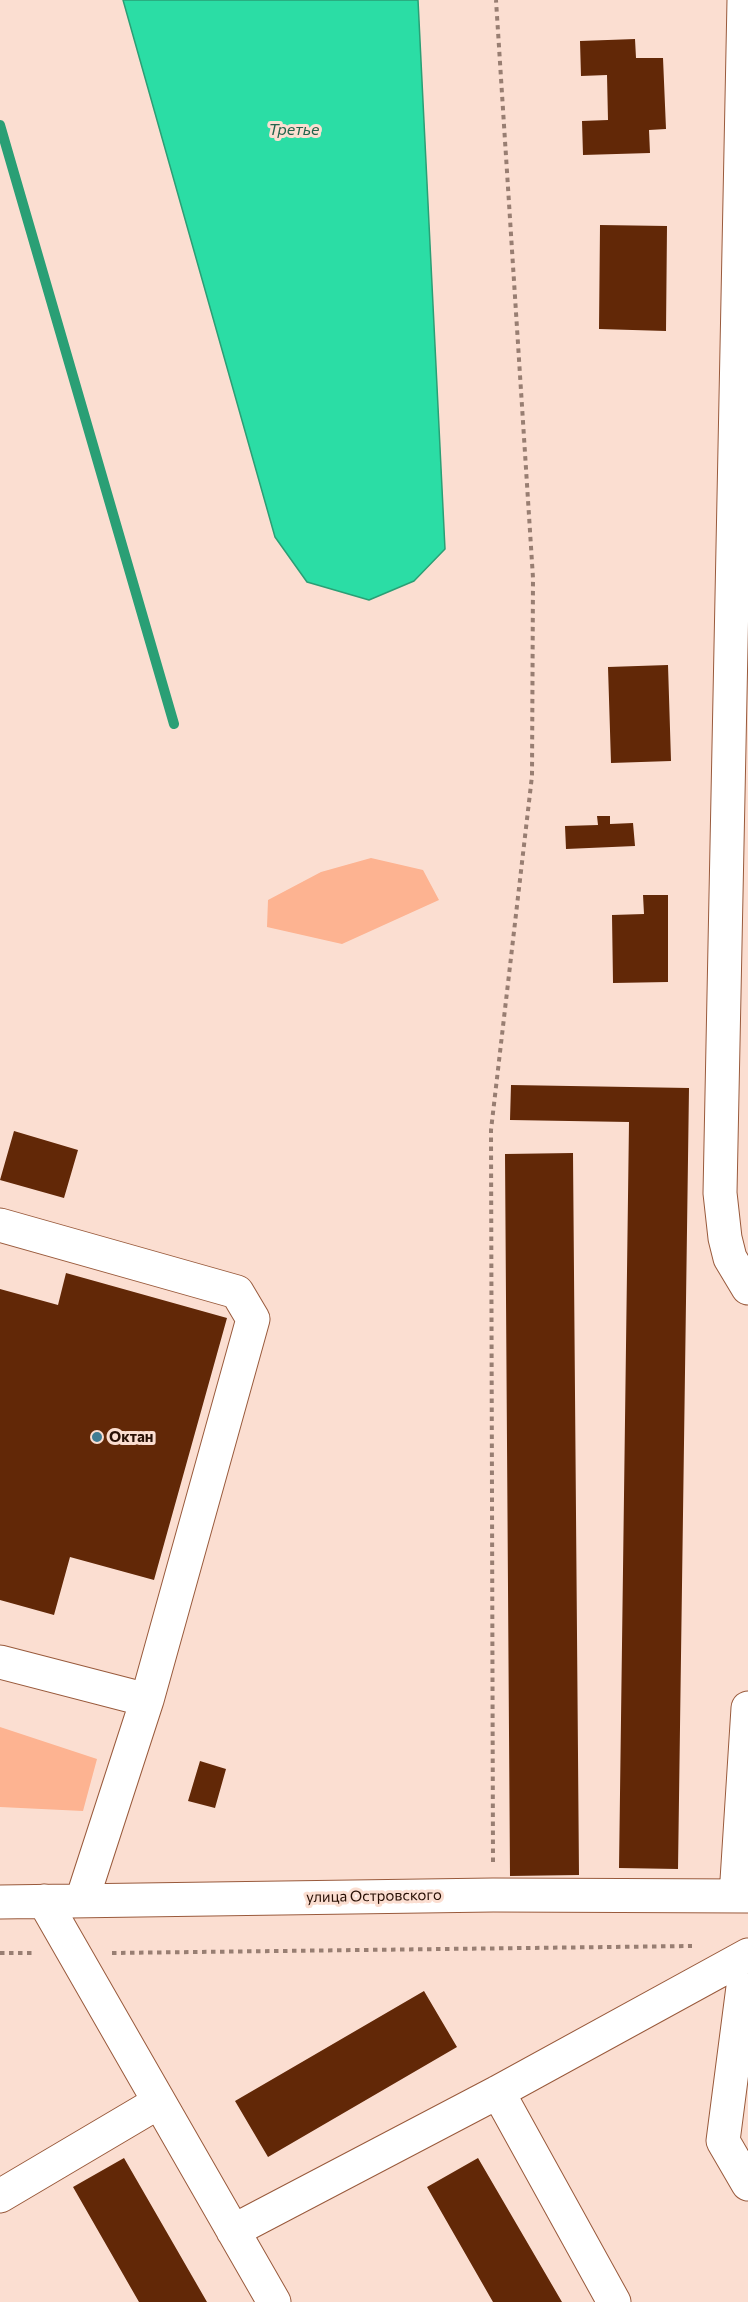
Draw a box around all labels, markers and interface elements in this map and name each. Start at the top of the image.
water label: Третье [269,120,319,140]
place label: Октан [109,1428,153,1446]
marker: Октан [90,1430,104,1444]
street label: улица Островского [306,1886,442,1906]

